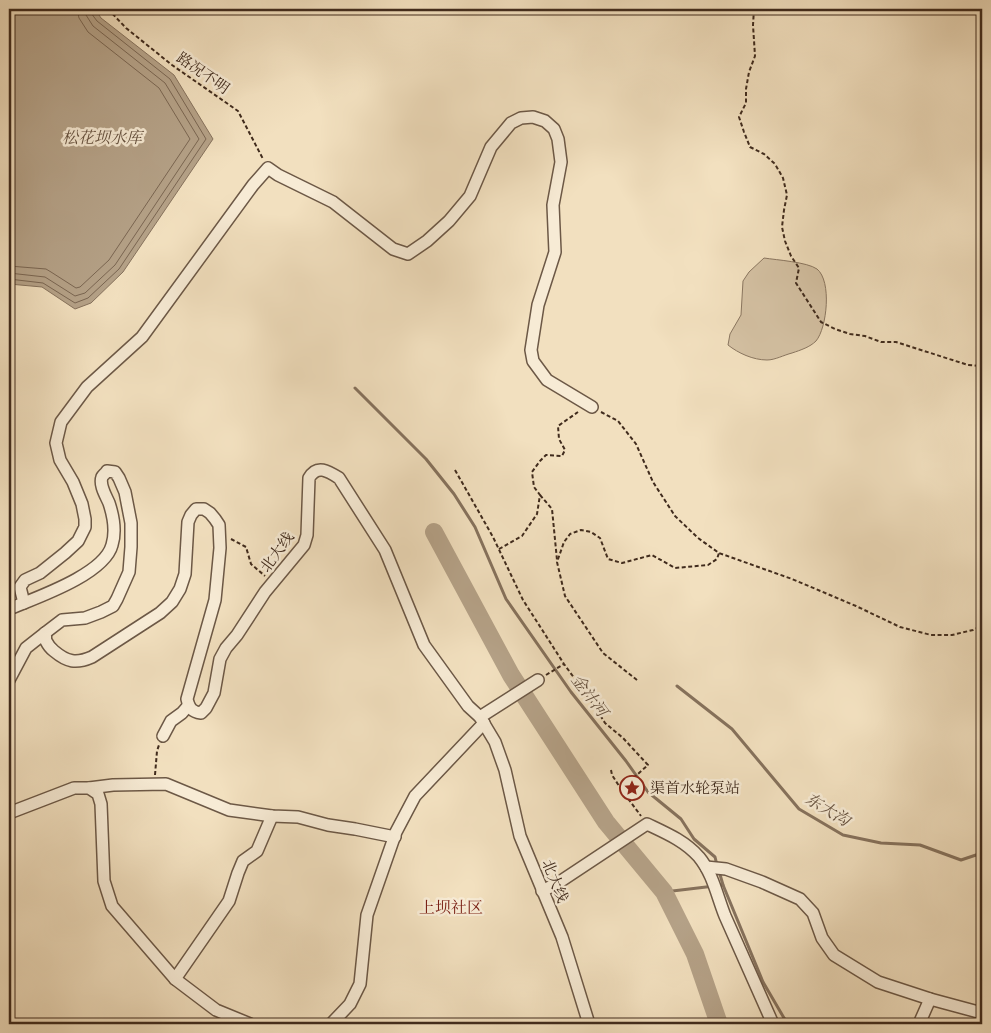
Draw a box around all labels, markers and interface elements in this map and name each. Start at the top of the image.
street label: 路况不明 [173,48,233,98]
water label: 松花坝水库 [62,127,145,149]
street label: 北大线 [256,528,298,576]
water label: 金汁河 [566,670,614,724]
place icon: 渠首水轮泵站 [619,775,645,801]
place label: 渠首水轮泵站 [650,778,740,798]
water label: 东大沟 [801,788,856,833]
street label: 北大线 [537,856,573,906]
district label: 上坝社区 [419,897,483,919]

